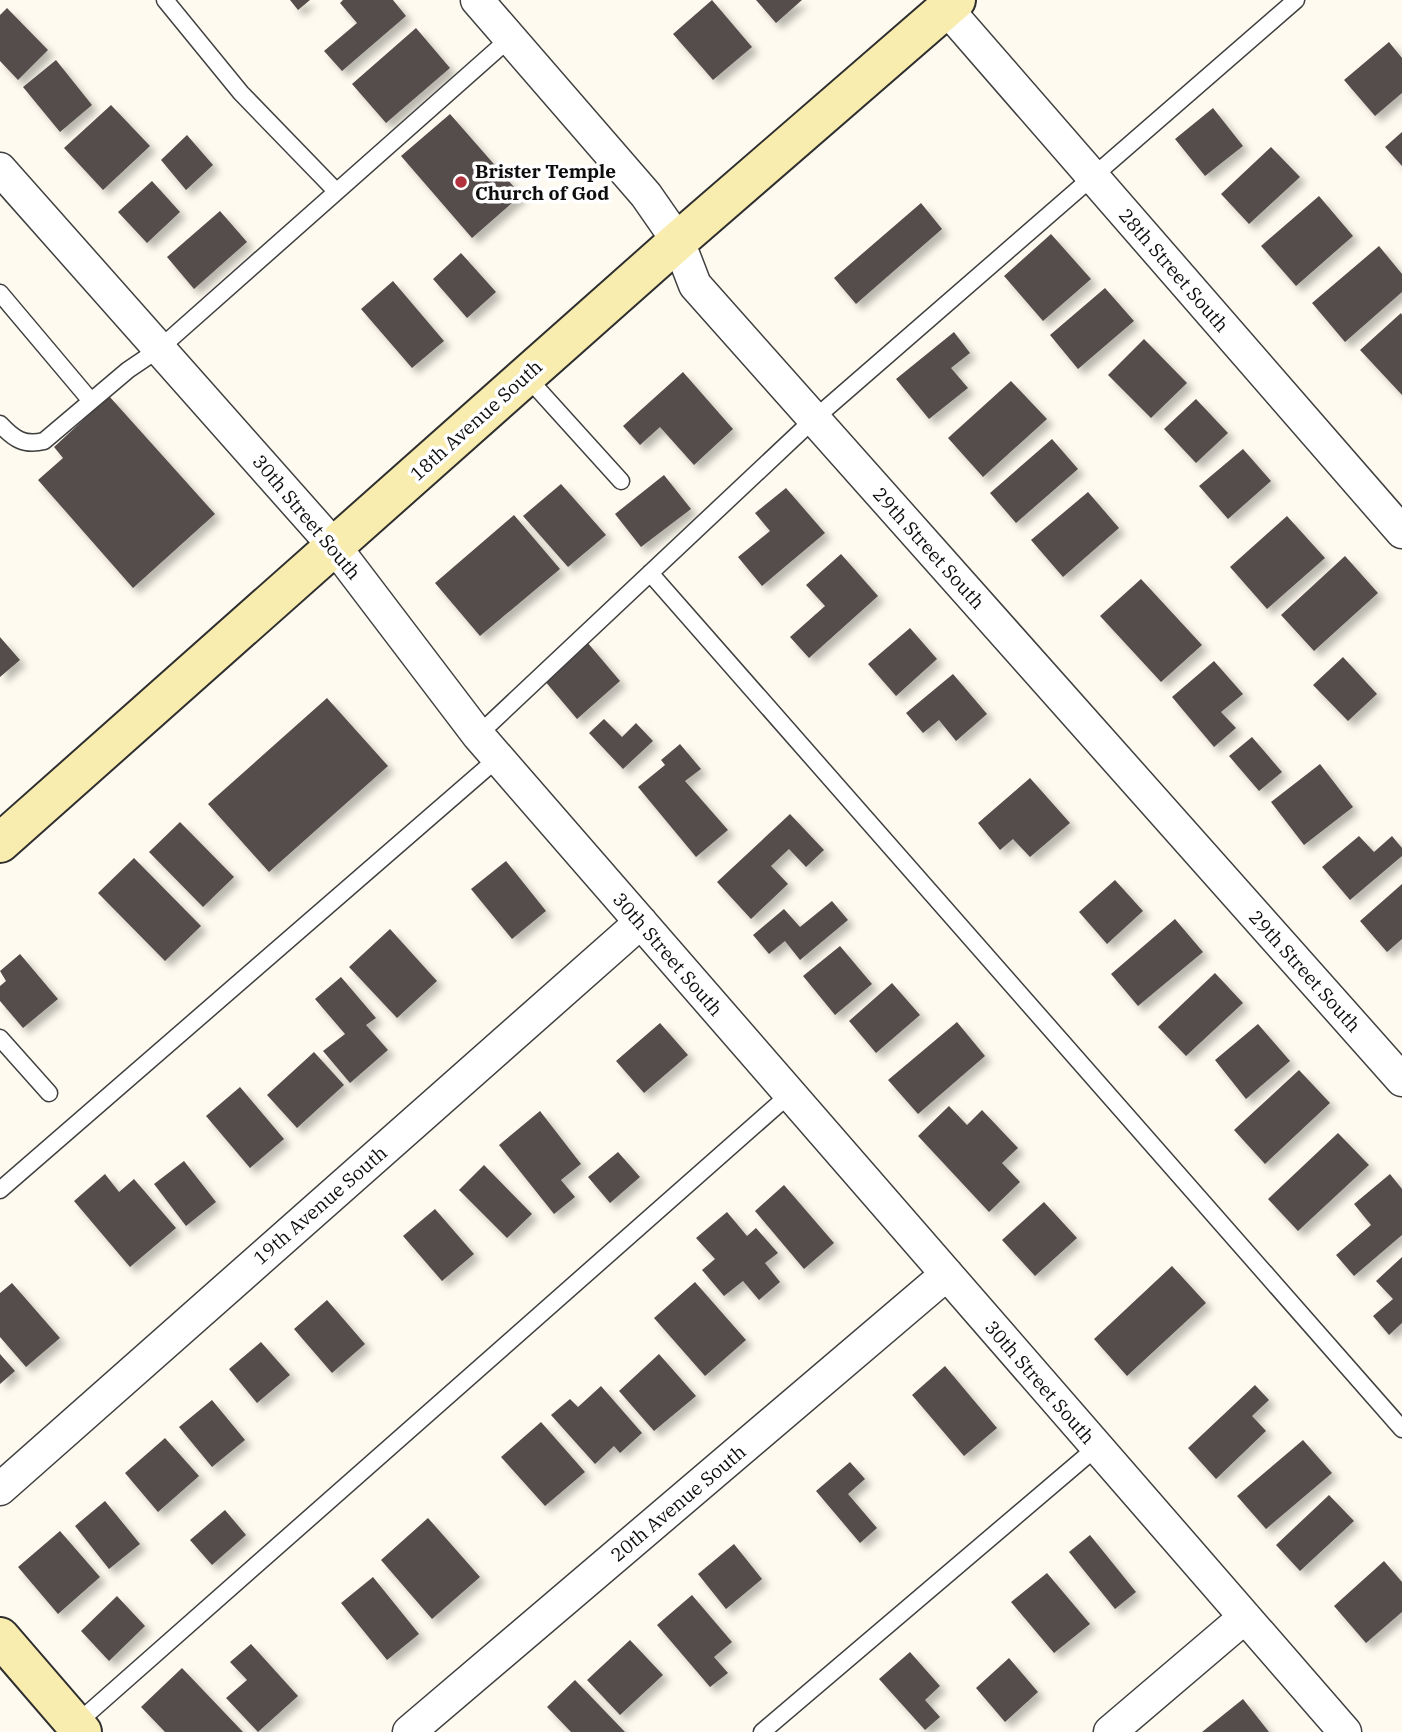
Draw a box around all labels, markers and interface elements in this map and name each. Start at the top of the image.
place label: Brister Temple Church of God [475,159,616,205]
marker: Brister Temple Church of God [453,174,469,190]
street label: 28th Street South [1114,203,1234,337]
street label: 18th Avenue South [405,354,547,486]
street label: 30th Street South [248,450,366,584]
street label: 29th Street South [868,482,990,614]
street label: 30th Street South [608,887,728,1021]
street label: 29th Street South [1244,905,1366,1037]
street label: 19th Avenue South [248,1140,392,1270]
street label: 30th Street South [980,1315,1100,1449]
street label: 20th Avenue South [605,1439,751,1567]

